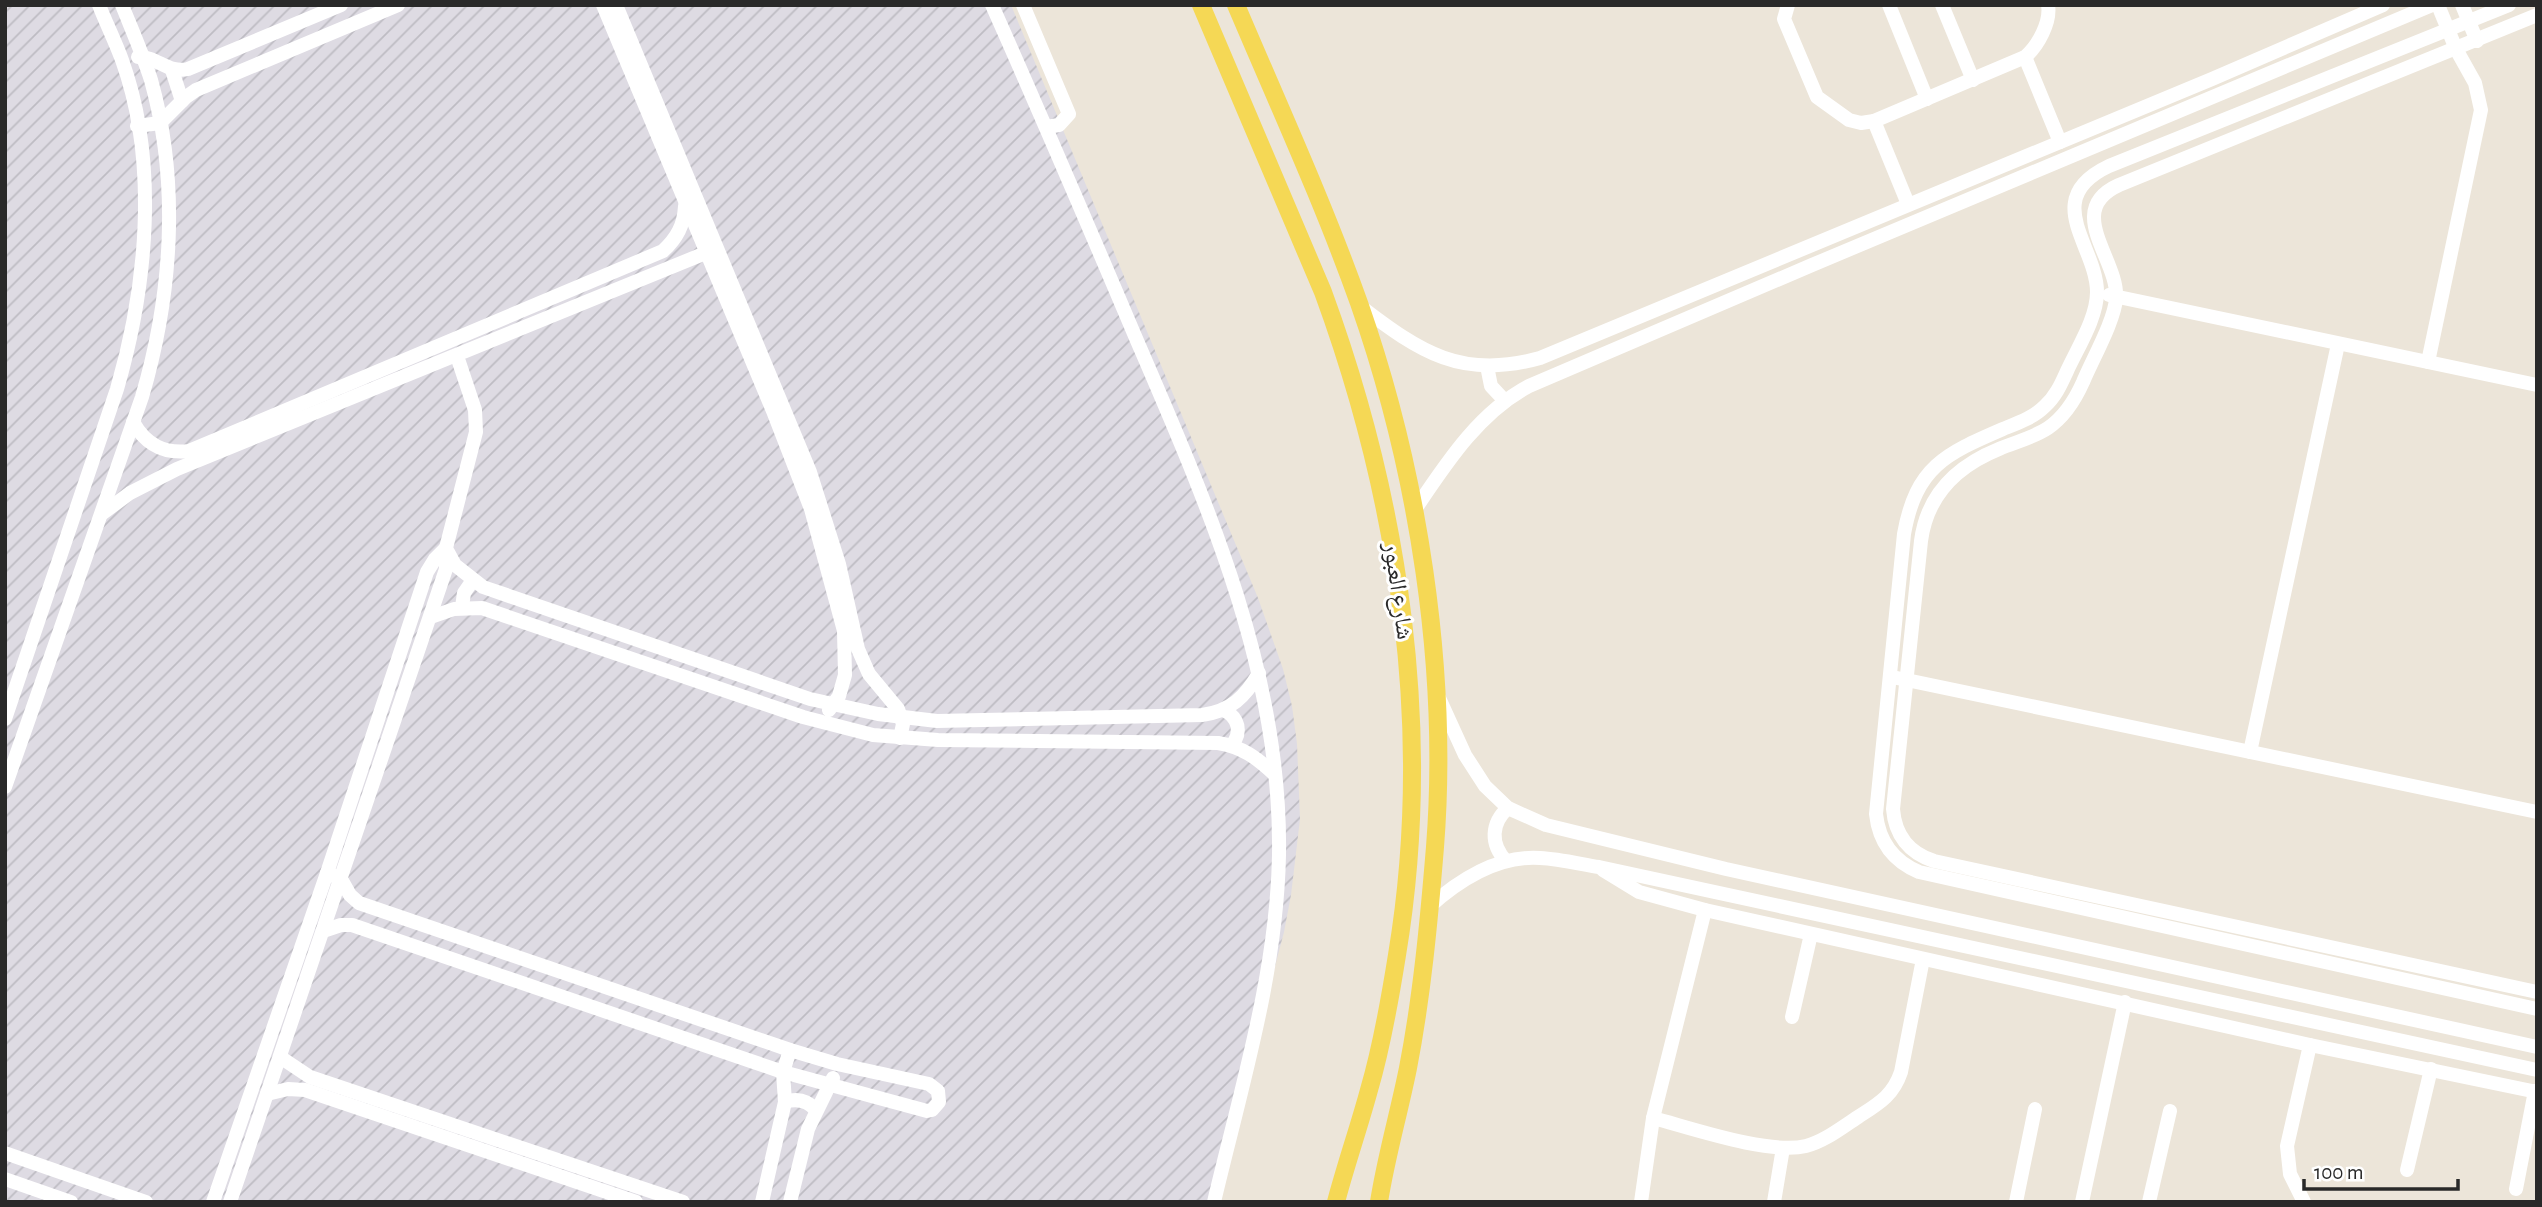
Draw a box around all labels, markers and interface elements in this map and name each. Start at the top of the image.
street label: شارع العبور [1377,540,1417,641]
scale bar [2304,1148,2458,1192]
text: 100 m [2314,1162,2364,1183]

